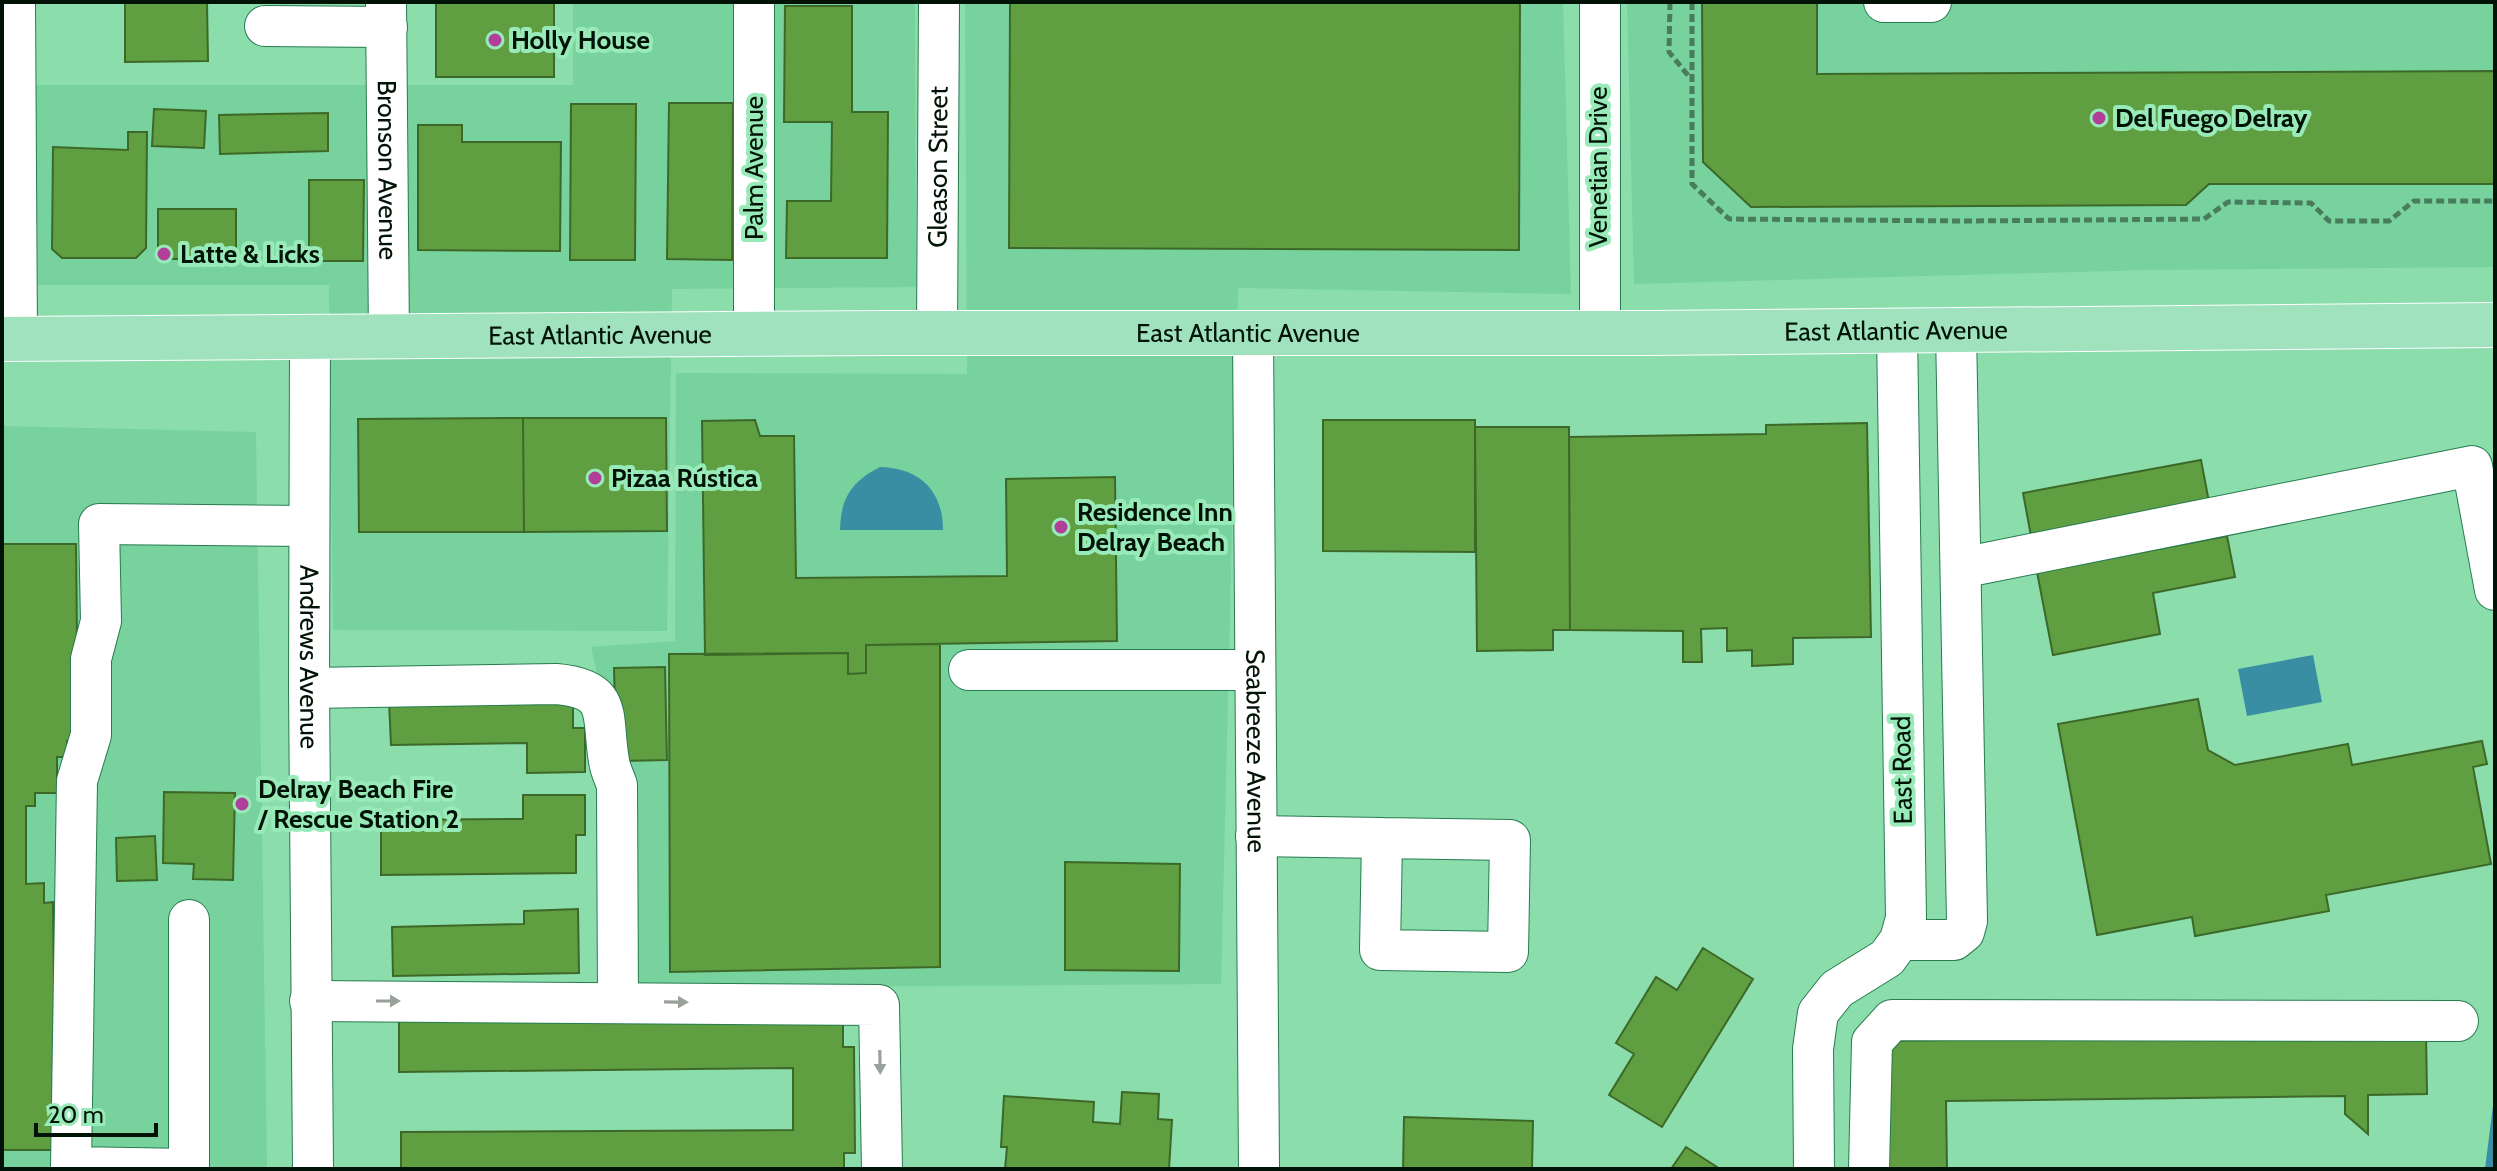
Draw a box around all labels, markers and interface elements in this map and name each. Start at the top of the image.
place label: Holly House [511,24,650,56]
marker: Holly House [486,31,504,49]
street label: Bronson Avenue [371,80,404,260]
street label: Gleason Street [922,86,954,248]
street label: Venetian Drive [1582,87,1614,247]
street label: Palm Avenue [738,96,770,240]
place label: Del Fuego Delray [2115,102,2307,134]
marker: Del Fuego Delray [2090,109,2108,127]
place label: Latte & Licks [180,238,320,270]
marker: Latte & Licks [155,245,173,263]
street label: East Atlantic Avenue [1784,314,2008,348]
street label: East Atlantic Avenue [1136,317,1360,349]
street label: East Atlantic Avenue [488,318,712,352]
place label: Pizaa Rústica [611,462,758,494]
marker: Pizaa Rústica [586,469,604,487]
place label: Residence Inn Delray Beach [1077,496,1233,558]
marker: Residence Inn Delray Beach [1052,518,1070,536]
street label: Andrews Avenue [293,565,326,749]
street label: Seabreeze Avenue [1239,649,1273,853]
street label: East Road [1885,715,1919,825]
place label: Delray Beach Fire / Rescue Station 2 [257,773,459,835]
marker: Delray Beach Fire / Rescue Station 2 [233,795,251,813]
one-way arrow [376,995,401,1007]
one-way arrow [664,996,689,1009]
one-way arrow [874,1050,886,1075]
scale bar [36,1087,156,1137]
text: 20 m [48,1100,104,1129]

